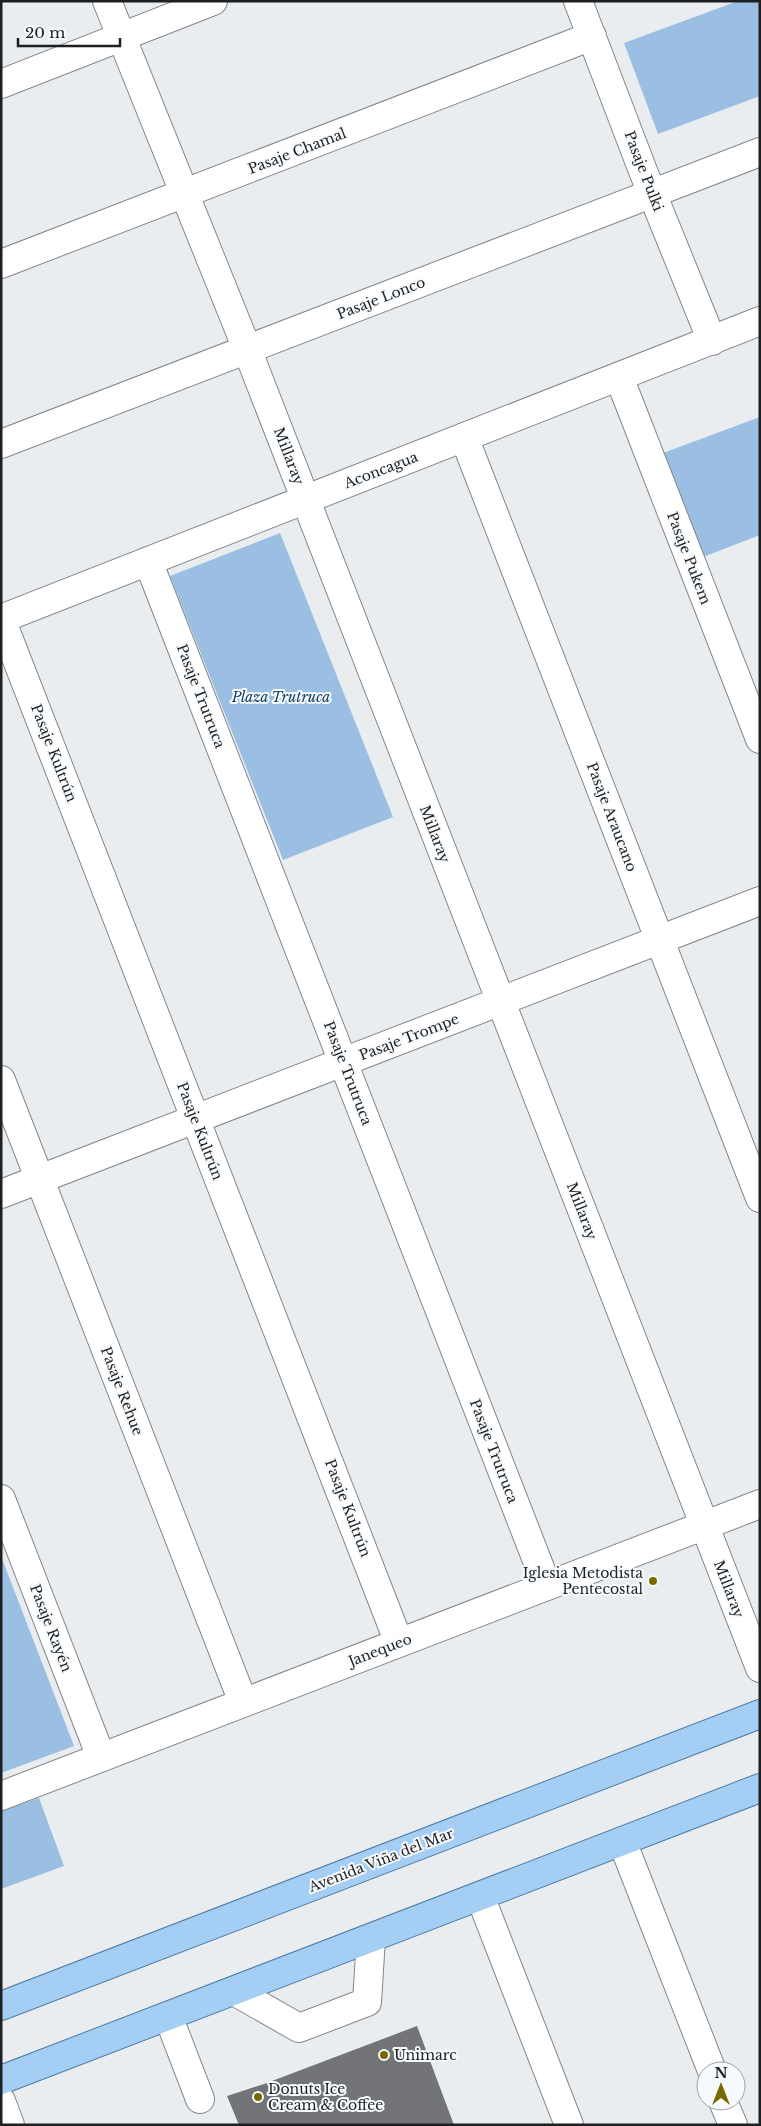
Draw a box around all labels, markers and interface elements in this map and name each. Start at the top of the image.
scale bar [18,15,120,47]
text: 20 m [25,23,65,42]
street label: Pasaje Chamal [245,124,349,178]
street label: Pasaje Pulki [620,128,668,214]
street label: Pasaje Lonco [334,273,428,323]
street label: Millaray [270,425,308,487]
street label: Aconcagua [341,448,421,493]
street label: Pasaje Pukem [663,509,715,607]
street label: Pasaje Trutruca [173,641,229,751]
park label: Plaza Trutruca [231,688,330,706]
street label: Pasaje Kultrún [27,702,81,805]
street label: Pasaje Araucano [583,760,641,874]
street label: Millaray [416,803,454,865]
street label: Pasaje Trompe [356,1010,462,1064]
street label: Pasaje Trutruca [320,1018,376,1128]
street label: Pasaje Kultrún [173,1080,227,1183]
street label: Millaray [563,1180,601,1242]
street label: Pasaje Rehue [97,1344,147,1438]
street label: Pasaje Trutruca [466,1396,522,1506]
street label: Pasaje Kultrún [321,1457,375,1560]
street label: Millaray [710,1558,748,1620]
place label: Iglesia Metodista Pentecostal [523,1564,643,1598]
marker: Iglesia Metodista Pentecostal [647,1575,659,1587]
street label: Pasaje Rayén [26,1582,76,1675]
street label: Janequeo [344,1630,414,1671]
street label: Avenida Viña del Mar [305,1824,456,1896]
place label: Unimarc [394,2046,457,2064]
marker: Unimarc [378,2049,390,2061]
north arrow [696,2061,746,2111]
text: N [714,2064,728,2082]
place label: Donuts Ice Cream & Coffee [268,2080,383,2114]
marker: Donuts Ice Cream & Coffee [252,2091,264,2103]

